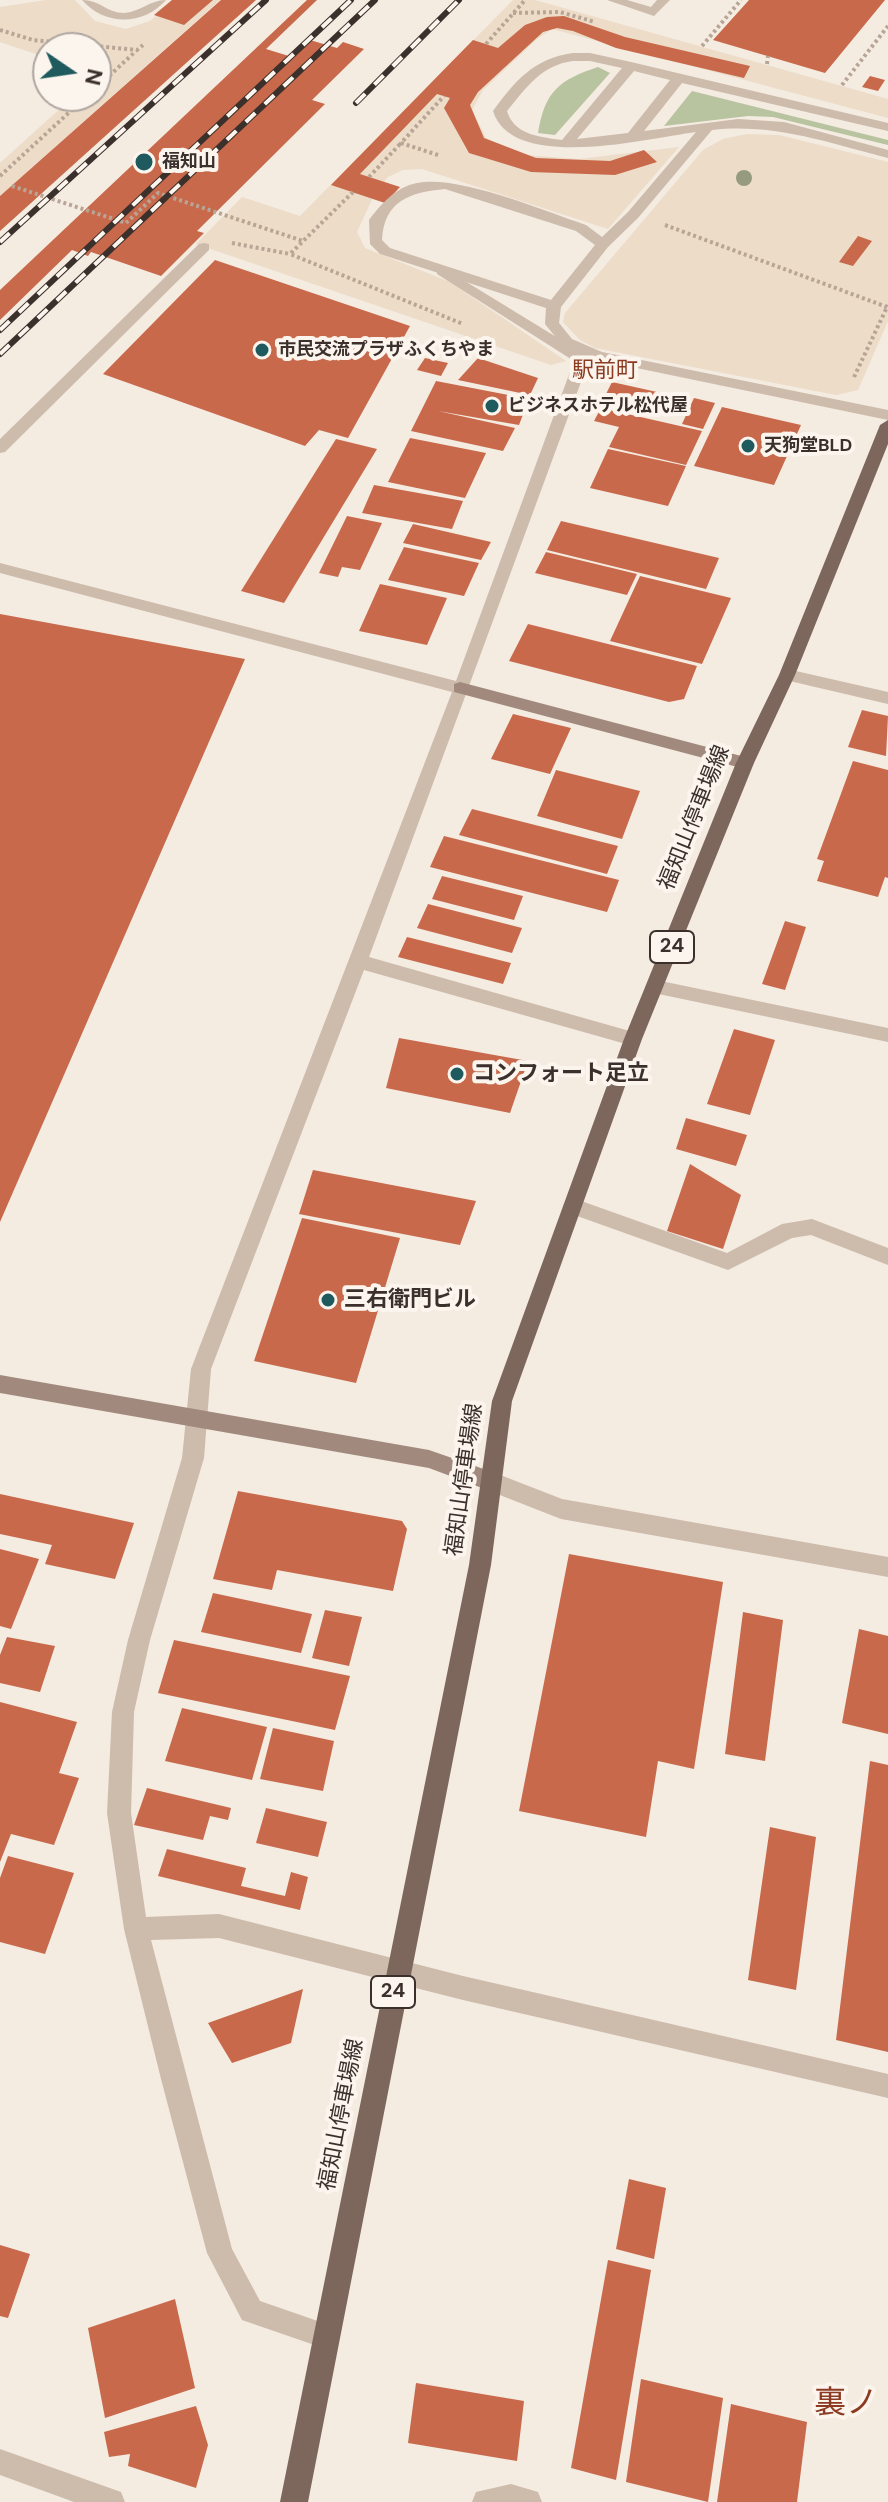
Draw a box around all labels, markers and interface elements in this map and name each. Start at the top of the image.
north arrow [32,32,112,112]
text: N [78,66,110,88]
marker: 福知山 [133,151,155,173]
place label: 福知山 [162,151,216,173]
place label: 市民交流プラザふくちやま [278,339,494,361]
marker: 市民交流プラザふくちやま [253,341,271,359]
district label: 駅前町 [572,358,638,384]
place label: ビジネスホテル松代屋 [508,395,688,417]
marker: ビジネスホテル松代屋 [483,397,501,415]
place label: 天狗堂BLD [764,435,852,457]
marker: 天狗堂BLD [739,437,757,455]
street label: 福知山停車場線 [654,742,736,894]
road number: 24 [650,931,694,963]
place label: コンフォート足立 [473,1061,649,1087]
marker: コンフォート足立 [448,1065,466,1083]
place label: 三右衛門ビル [344,1287,476,1313]
marker: 三右衛門ビル [319,1291,337,1309]
street label: 福知山停車場線 [441,1402,489,1558]
road number: 24 [371,1976,415,2008]
street label: 福知山停車場線 [314,2037,370,2193]
district label: 裏ノ [814,2386,878,2424]

